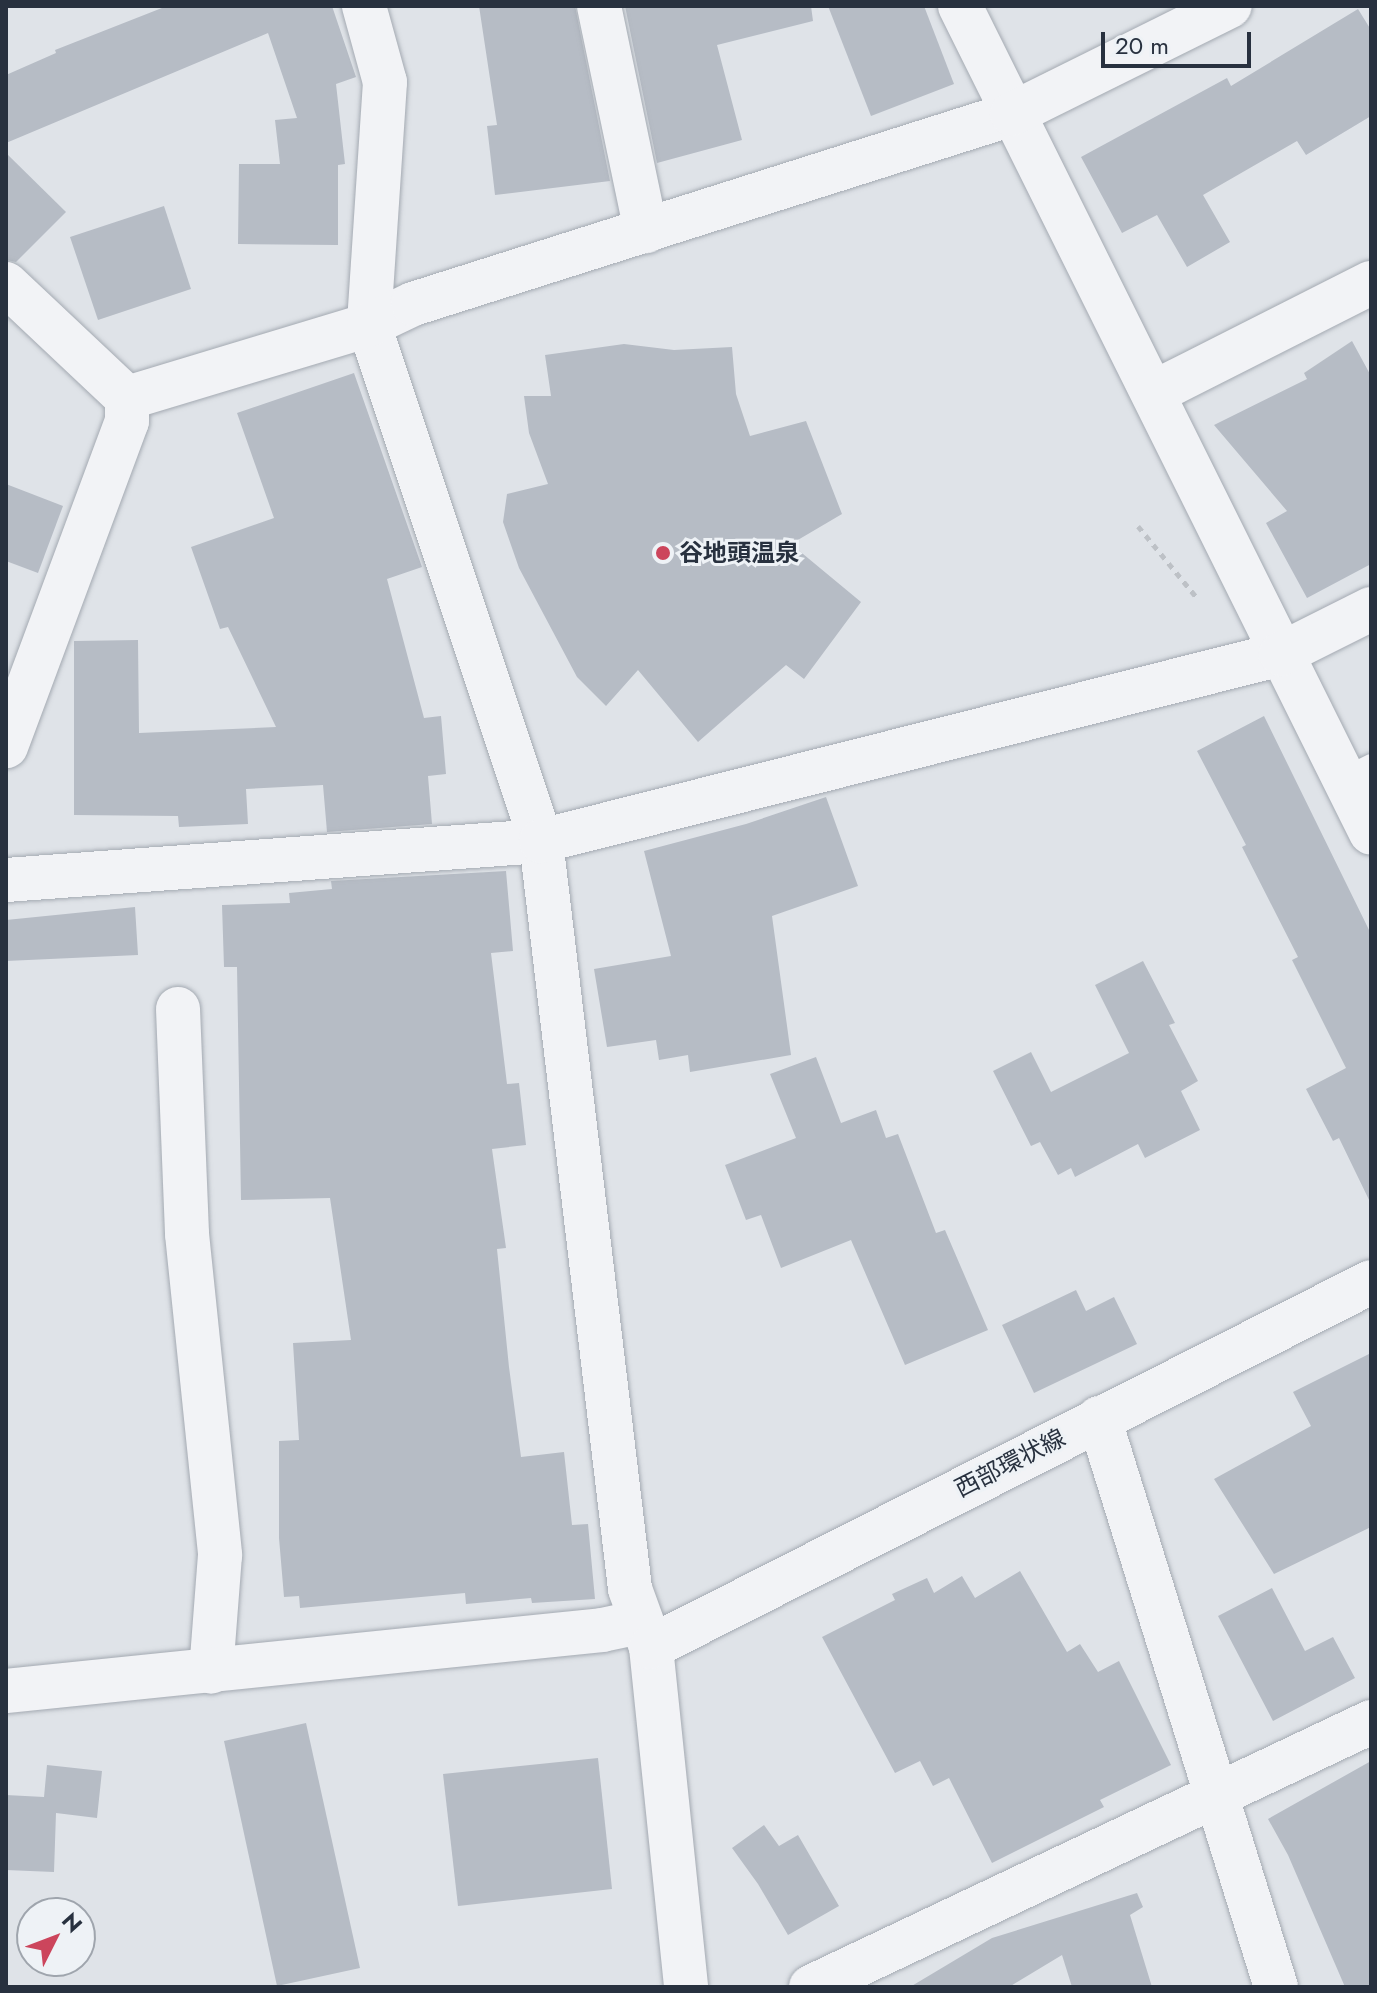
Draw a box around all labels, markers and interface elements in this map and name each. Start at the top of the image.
scale bar [1105,16,1255,66]
text: 20 m [1115,28,1169,63]
place label: 谷地頭温泉 [679,539,799,567]
marker: 谷地頭温泉 [654,544,672,562]
street label: 西部環状線 [950,1423,1070,1503]
north arrow [16,1897,96,1977]
text: N [55,1905,90,1939]

